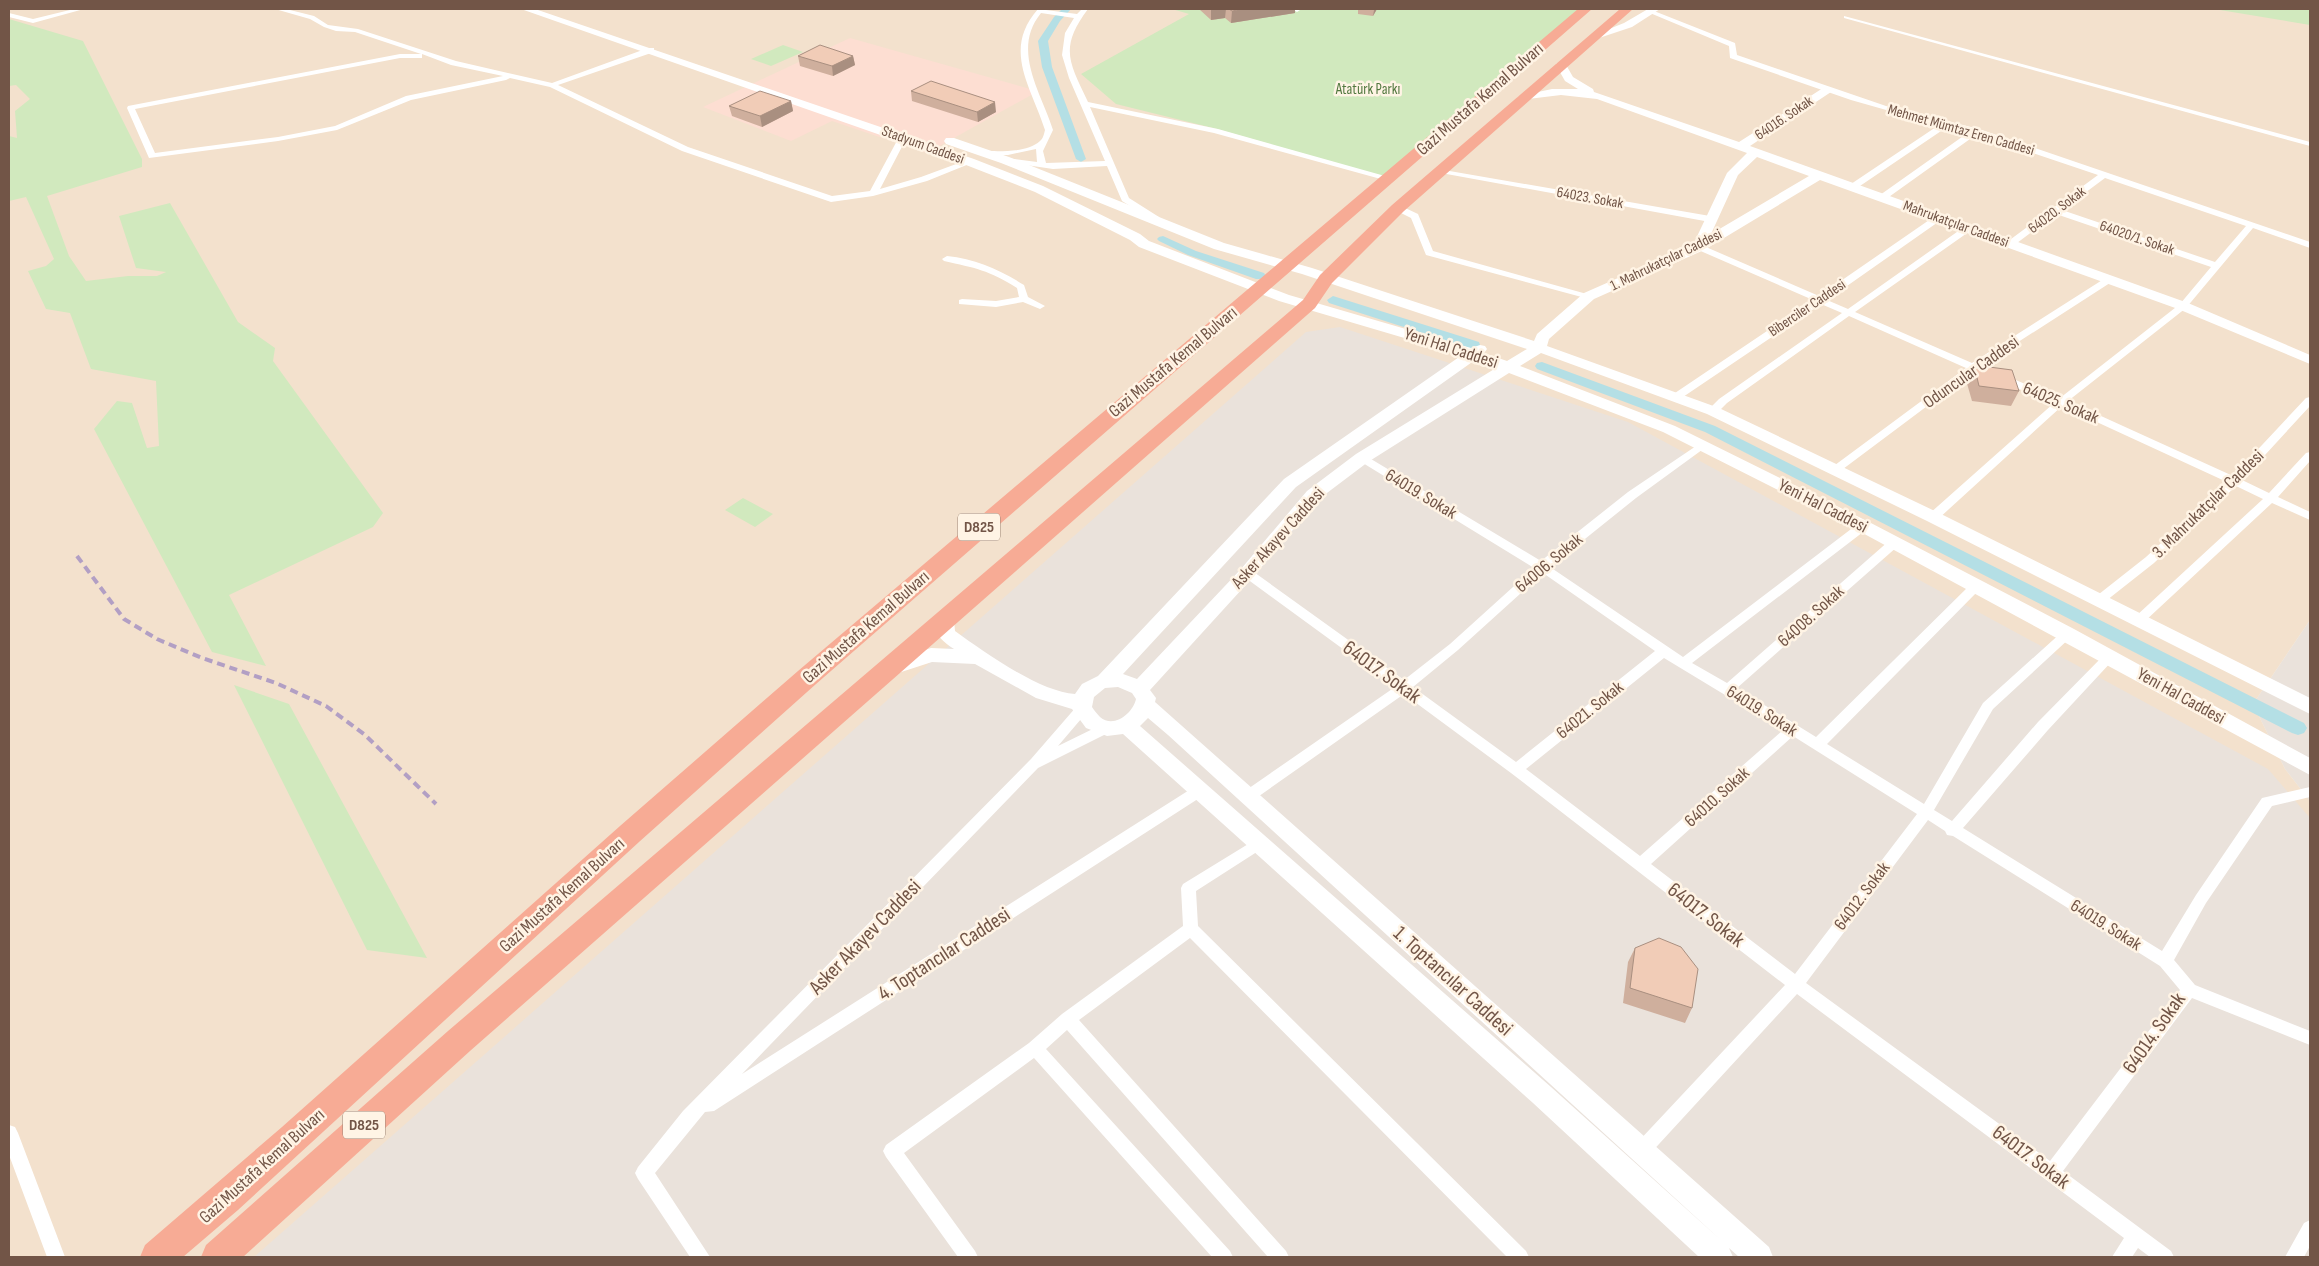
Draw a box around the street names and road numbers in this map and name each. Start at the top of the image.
street label: Gazi Mustafa Kemal Bulvarı [1412,38,1548,160]
street label: 64016. Sokak [1751,91,1817,144]
street label: Mehmet Mümtaz Eren Caddesi [1886,100,2037,160]
street label: Stadyum Caddesi [879,121,967,169]
street label: 64020. Sokak [2024,182,2090,238]
street label: 64023. Sokak [1555,183,1625,213]
street label: Mahrukatçılar Caddesi [1901,196,2012,252]
street label: 64020/1. Sokak [2097,216,2177,260]
street label: 1. Mahrukatçılar Caddesi [1607,225,1725,295]
street label: Biberciler Caddesi [1765,275,1850,341]
street label: Gazi Mustafa Kemal Bulvarı [1105,302,1241,422]
street label: Yeni Hal Caddesi [1401,323,1501,373]
street label: Oduncular Caddesi [1919,331,2023,413]
street label: 64025. Sokak [2020,378,2102,428]
street label: 3. Mahrukatçılar Caddesi [2148,445,2268,563]
street label: 64019. Sokak [1381,464,1461,524]
street label: Yeni Hal Caddesi [1775,475,1871,537]
street label: Asker Akayev Caddesi [1226,483,1329,594]
road number: D825 [958,514,1000,540]
street label: 64006. Sokak [1511,529,1587,597]
street label: Gazi Mustafa Kemal Bulvarı [798,566,934,688]
street label: 64008. Sokak [1774,581,1848,651]
street label: 64017. Sokak [1338,635,1426,709]
street label: Yeni Hal Caddesi [2133,663,2229,729]
street label: 64021. Sokak [1552,677,1628,743]
street label: 64019. Sokak [1723,681,1801,741]
street label: 64010. Sokak [1680,762,1754,831]
street label: Gazi Mustafa Kemal Bulvarı [495,833,629,957]
street label: 64012. Sokak [1830,858,1894,934]
street label: Asker Akayev Caddesi [803,874,926,1000]
street label: 64017. Sokak [1663,877,1749,953]
street label: 64019. Sokak [2067,895,2145,955]
street label: 4. Toptancılar Caddesi [873,902,1015,1006]
street label: 1. Toptancılar Caddesi [1388,921,1518,1041]
street label: 64014. Sokak [2117,988,2191,1078]
street label: Gazi Mustafa Kemal Bulvarı [195,1104,329,1228]
road number: D825 [343,1112,385,1138]
street label: 64017. Sokak [1987,1120,2075,1194]

